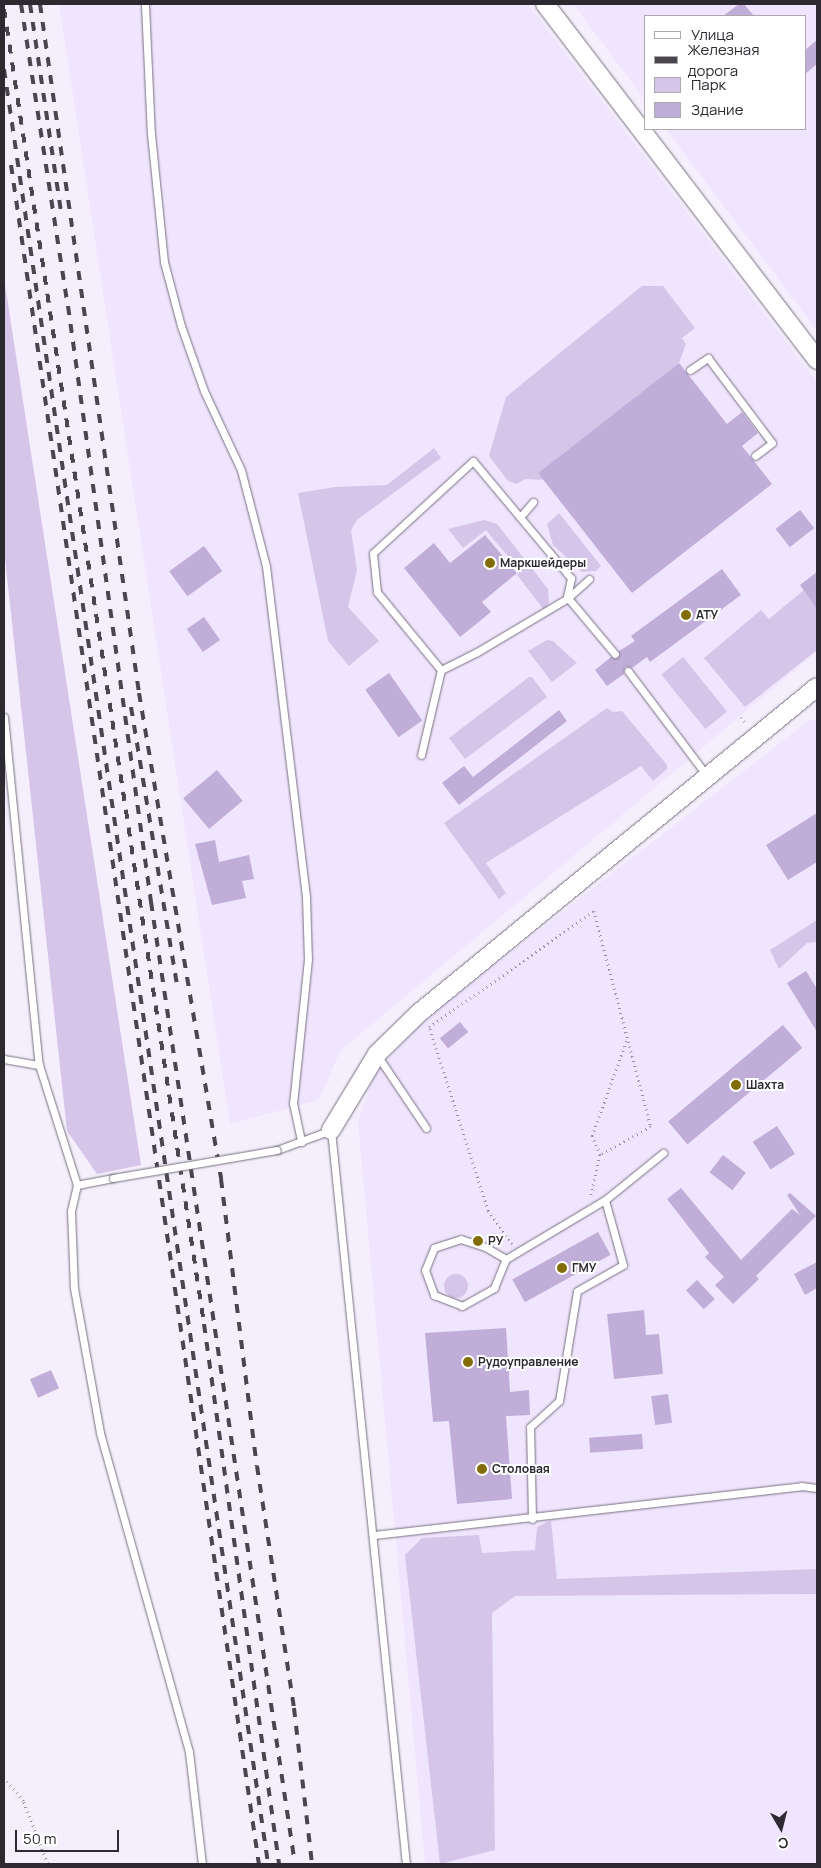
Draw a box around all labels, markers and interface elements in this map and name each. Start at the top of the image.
legend [644,15,806,130]
text: Улица [691,24,734,45]
text: Железная дорога [688,39,759,81]
text: Парк [691,74,726,95]
text: Здание [691,99,743,120]
place label: Маркшейдеры [500,556,586,570]
marker: Маркшейдеры [484,557,496,569]
place label: АТУ [696,608,718,622]
marker: АТУ [680,609,692,621]
place label: Шахта [746,1078,784,1092]
marker: Шахта [730,1079,742,1091]
place label: РУ [488,1234,503,1248]
marker: РУ [472,1235,484,1247]
place label: ГМУ [572,1261,596,1275]
marker: ГМУ [556,1262,568,1274]
place label: Рудоуправление [478,1355,578,1369]
marker: Рудоуправление [462,1356,474,1368]
place label: Столовая [492,1462,550,1476]
marker: Столовая [476,1463,488,1475]
north arrow [756,1803,806,1853]
scale bar [18,1820,121,1852]
text: 50 m [23,1828,57,1849]
text: С [777,1833,790,1853]

